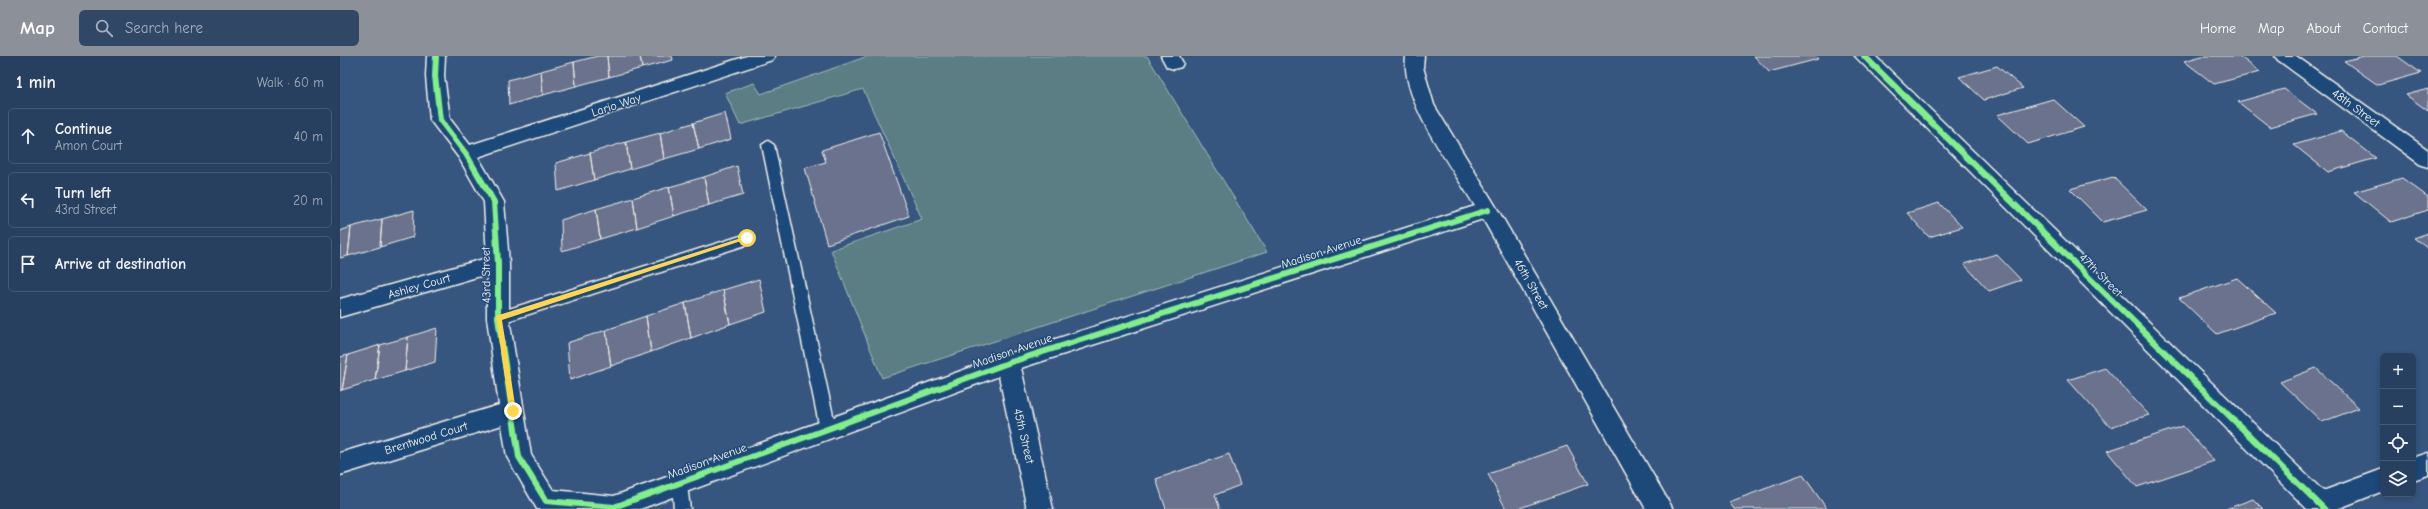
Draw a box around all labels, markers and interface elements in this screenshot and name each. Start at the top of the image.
search box [79,10,359,46]
text: Map [20,17,55,39]
icon: search [93,17,115,39]
text: Search here [125,19,203,37]
text: Home [2200,20,2236,37]
text: Map [2258,20,2284,37]
text: About [2306,20,2341,37]
text: Contact [2363,20,2408,37]
text: 1 min [16,73,56,92]
text: Walk · 60 m [257,75,324,90]
street label: 48th Street [2329,86,2383,130]
street label: Lario Way [590,90,643,120]
text: Continue [55,120,112,138]
icon: ahead [17,125,39,147]
text: 40 m [294,129,323,144]
text: Amon Court [55,138,122,153]
text: Turn left [55,184,111,202]
icon: left [17,189,39,211]
text: 20 m [293,193,323,208]
text: 43rd Street [55,202,116,217]
route start [738,229,756,247]
street label: Madison Avenue [1279,232,1363,272]
street label: 43rd Street [478,246,493,303]
street label: 47th Street [2076,250,2126,300]
icon: arrive [17,253,39,275]
text: Arrive at destination [55,255,186,273]
street label: 46th Street [1511,256,1551,312]
street label: Ashley Court [386,270,452,302]
street label: Madison Avenue [970,331,1054,371]
map controls [2380,353,2416,497]
button: + [2380,353,2416,389]
button: − [2380,389,2416,425]
route end [504,402,522,420]
street label: 45th Street [1011,407,1037,466]
street label: Brentwood Court [383,419,470,457]
button: locate [2380,425,2416,461]
street label: Madison Avenue [665,440,749,482]
button: layers [2380,461,2416,497]

